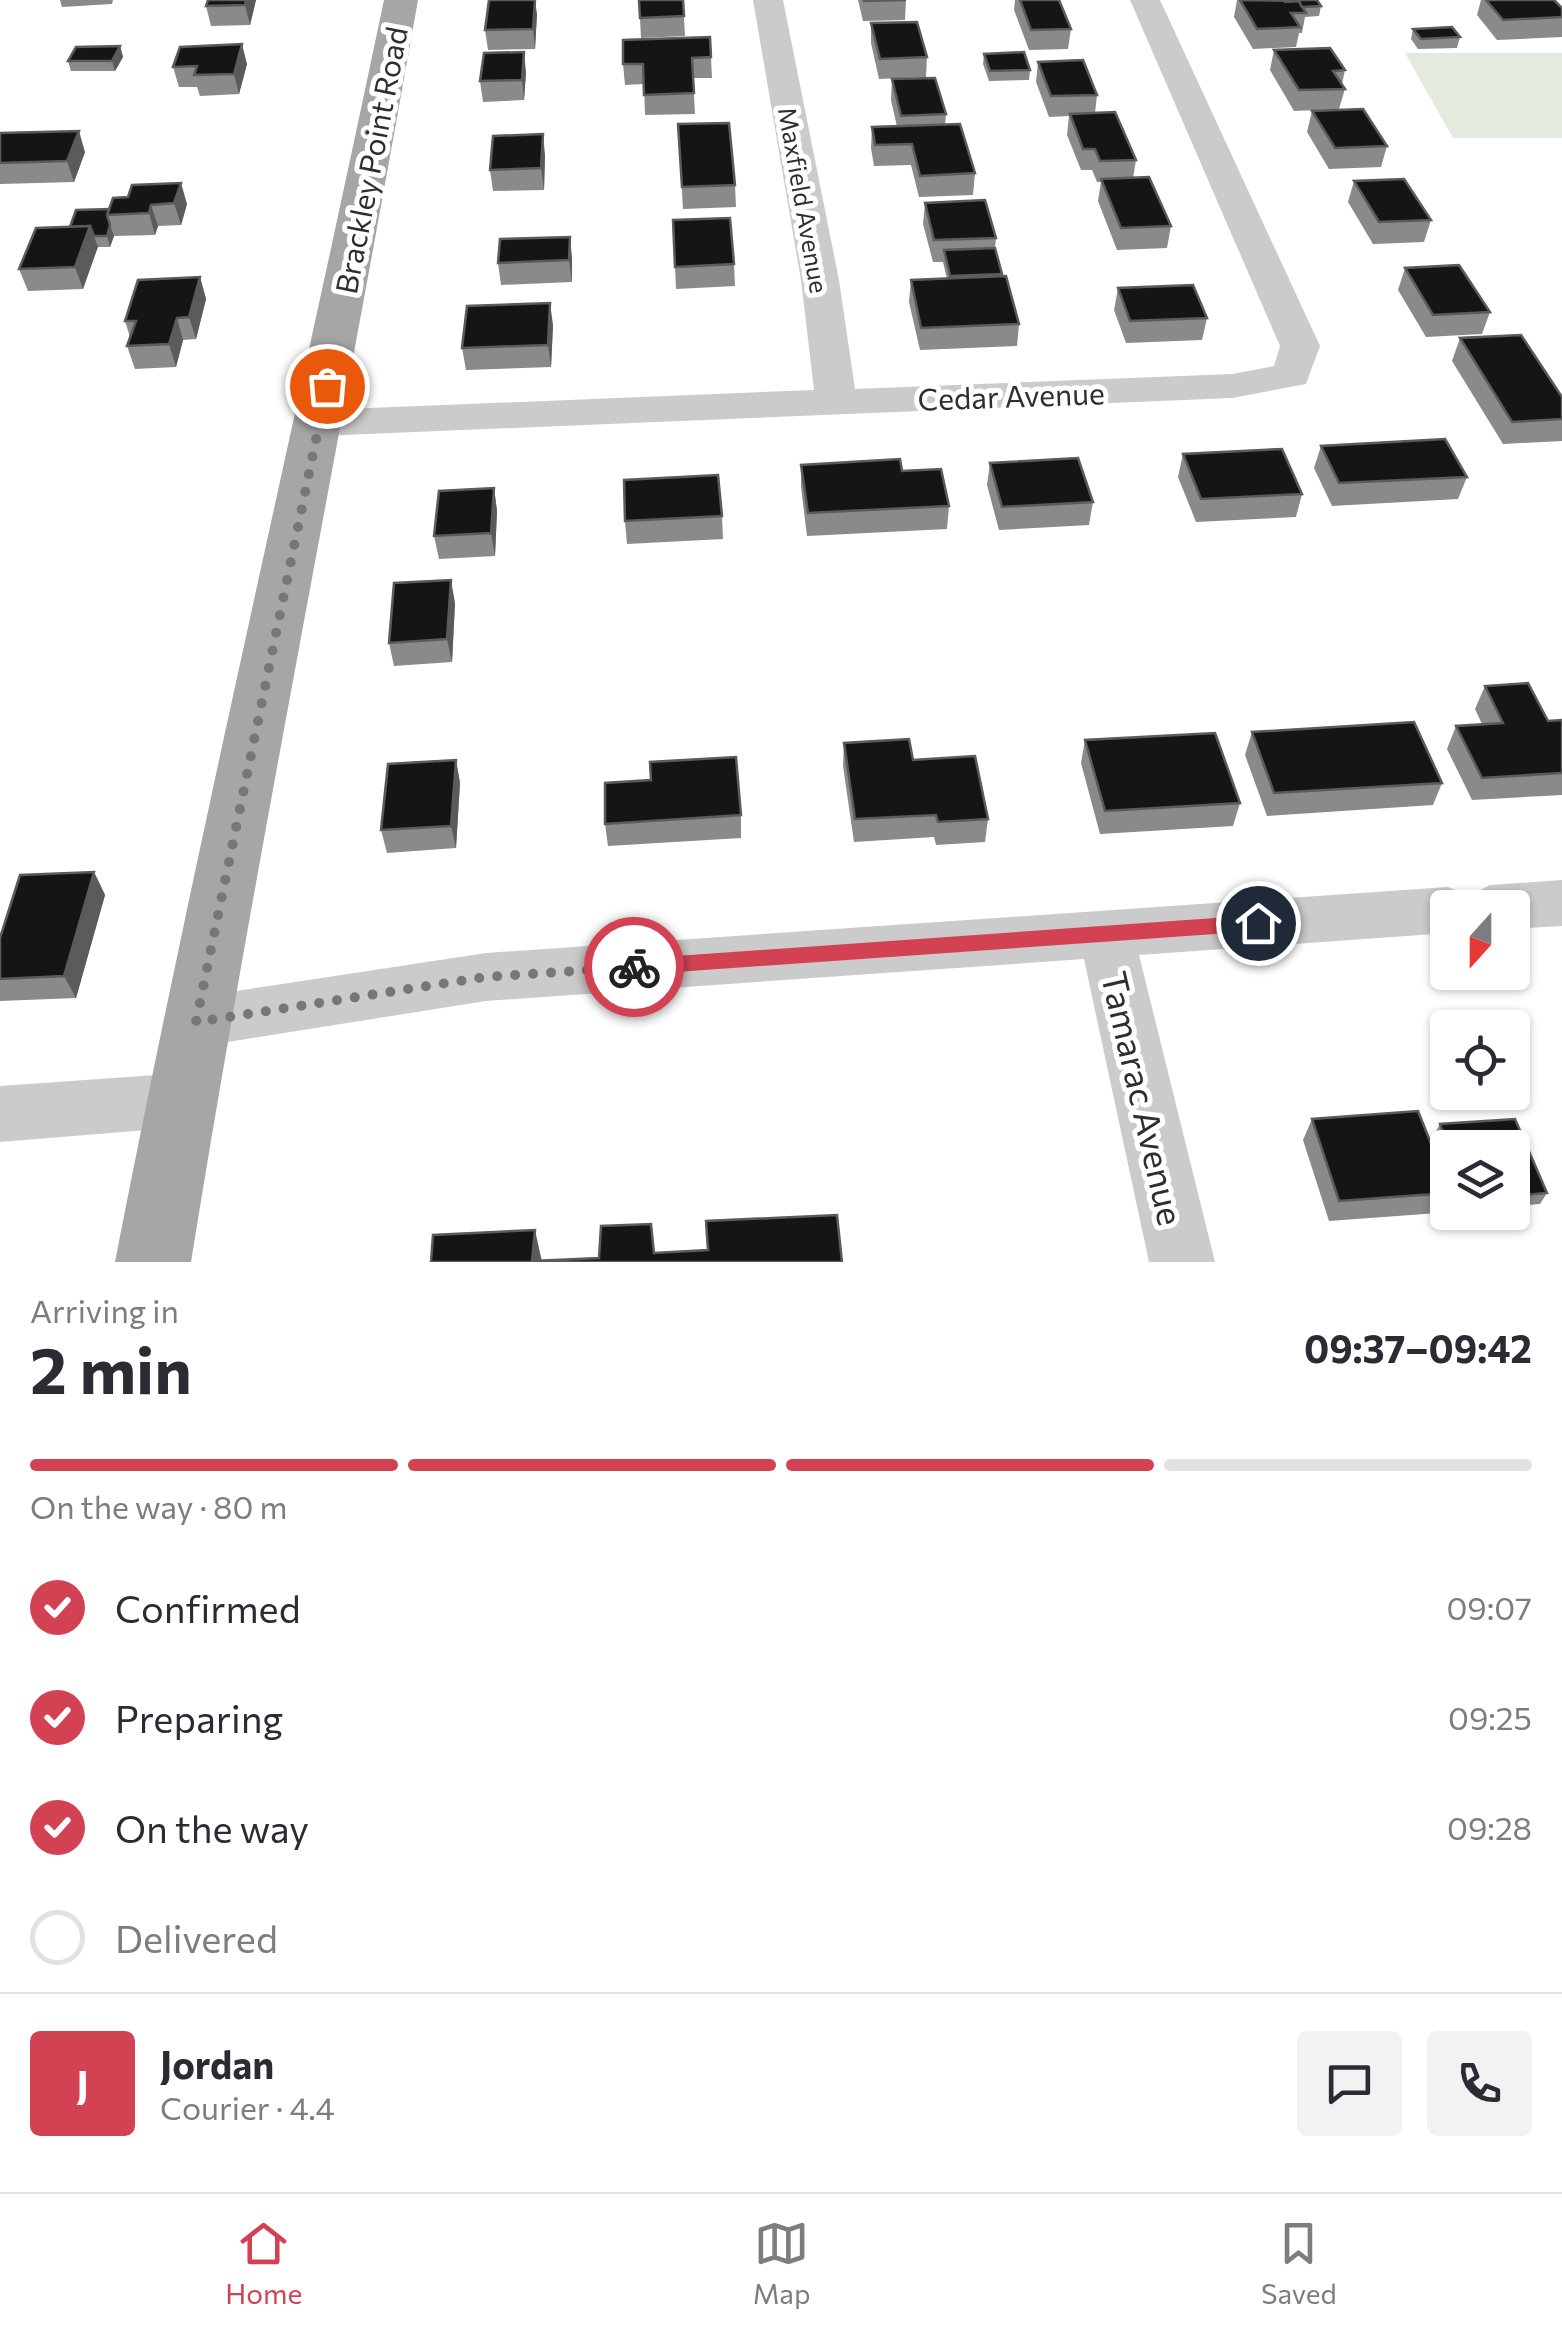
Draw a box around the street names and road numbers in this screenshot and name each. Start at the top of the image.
street label: Brackley Point Road [326,23,414,297]
street label: Maxfield Avenue [773,105,835,295]
street label: Cedar Avenue [917,373,1105,417]
street label: Tamarac Avenue [1094,967,1194,1229]

